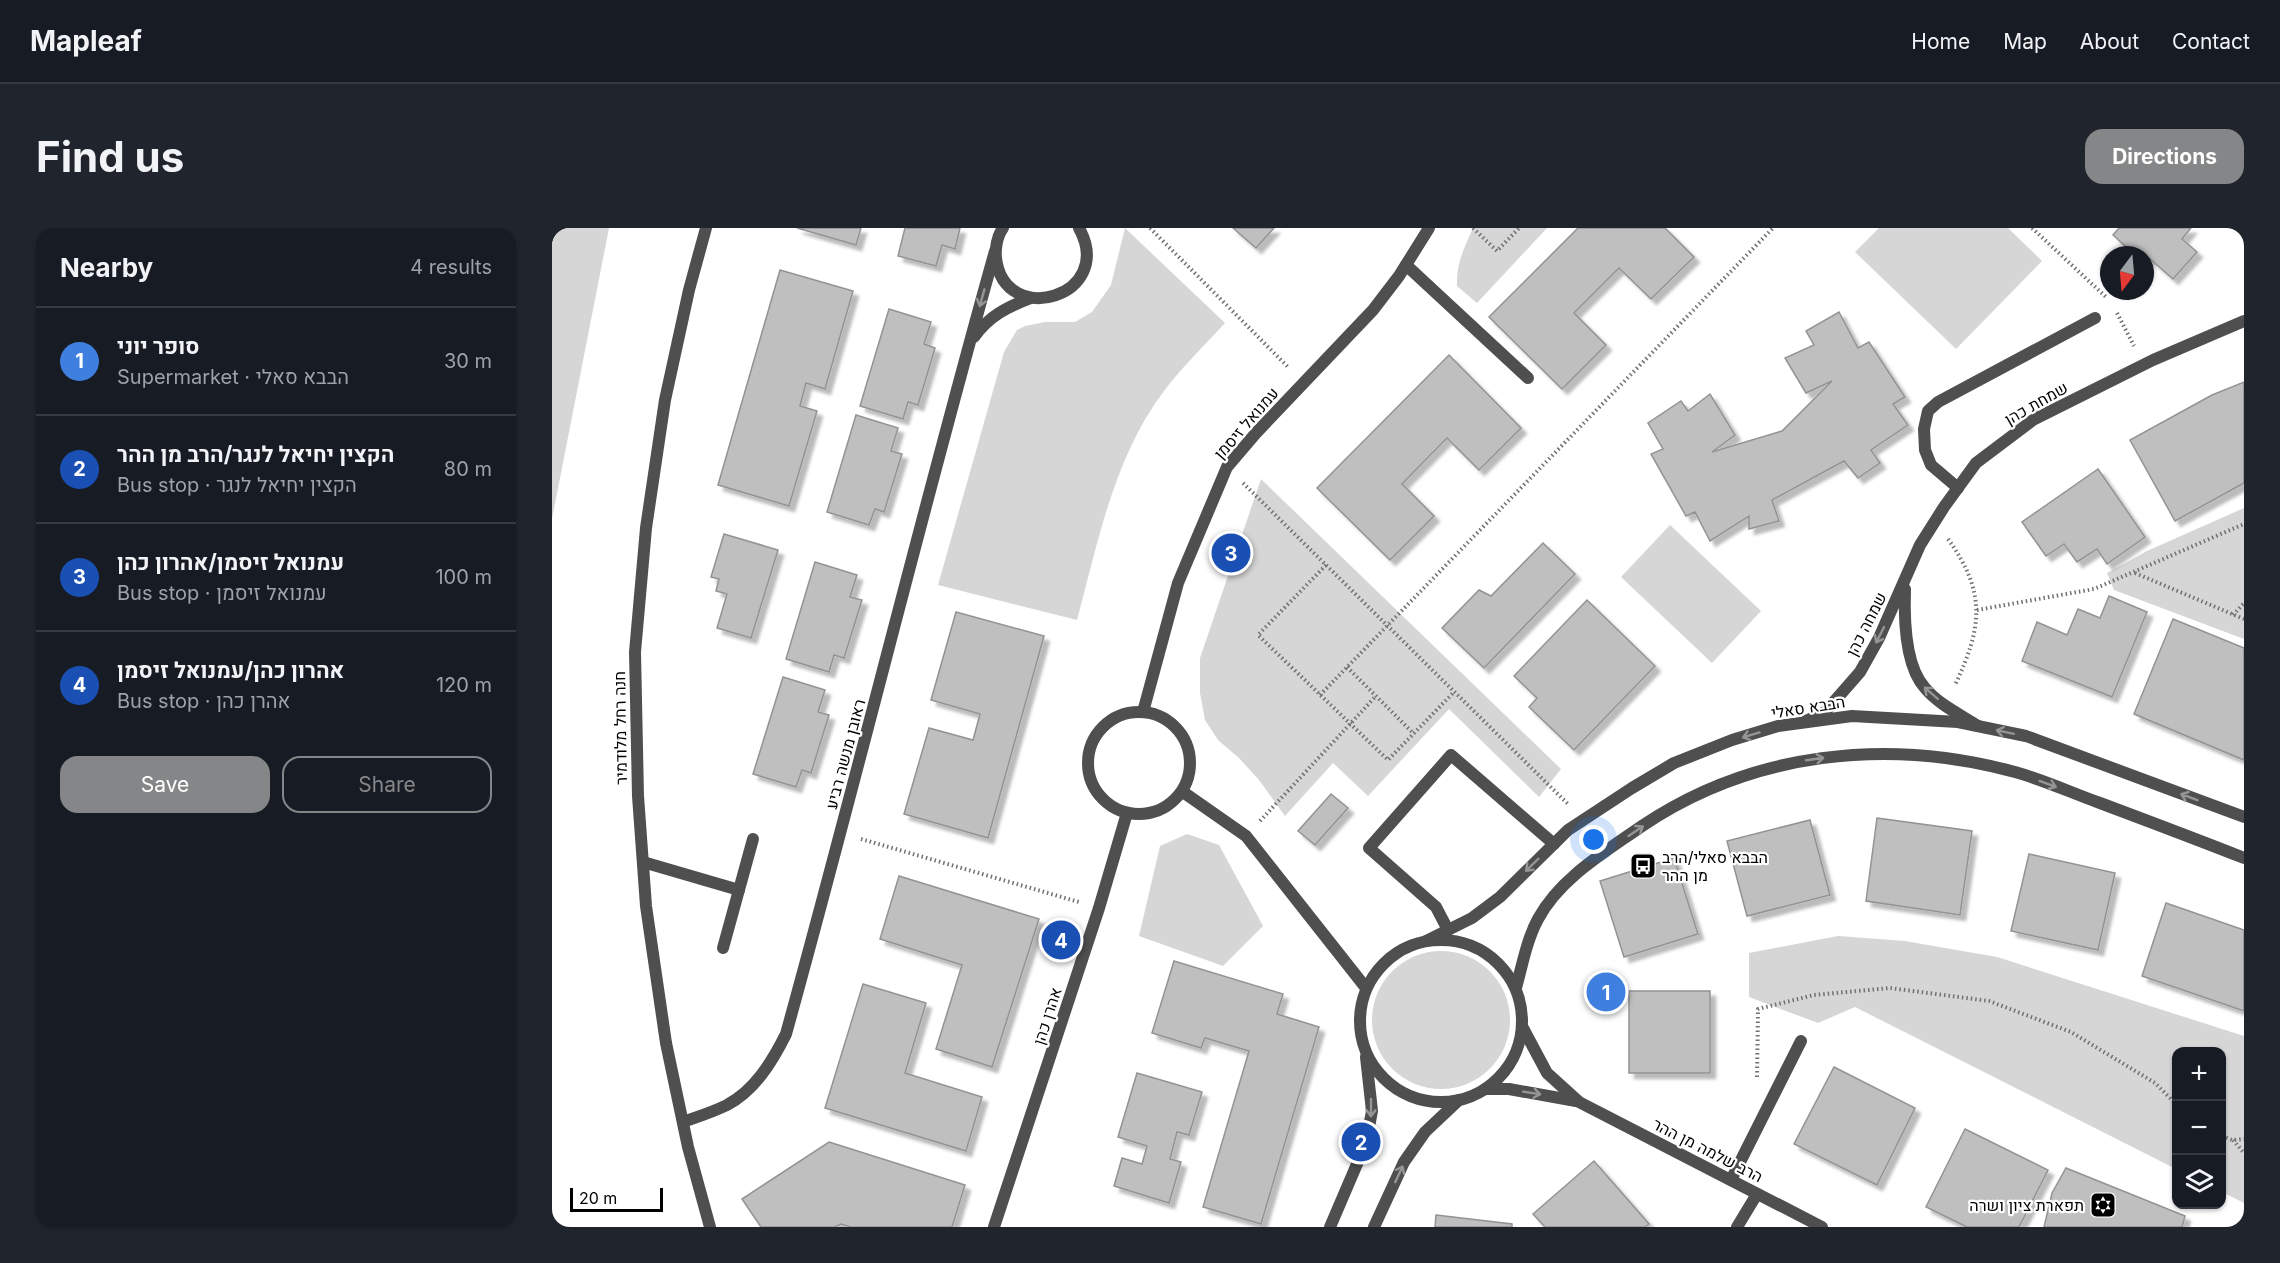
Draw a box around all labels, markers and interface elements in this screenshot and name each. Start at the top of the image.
text: Mapleaf [30,24,142,58]
text: Home [1911,29,1970,54]
text: Map [2003,29,2047,54]
text: About [2080,29,2139,54]
text: Contact [2172,29,2250,54]
button: Directions [2085,129,2244,184]
text: Find us [36,131,184,182]
north arrow [2100,246,2154,300]
text: Nearby [60,252,153,283]
text: 4 results [410,255,492,279]
one-way arrow [975,288,987,307]
text: סופר יוני [117,333,200,359]
text: 1 [75,349,84,373]
text: 30 m [444,349,492,373]
text: Supermarket · הבבא סאלי [117,365,349,389]
street label: שמחת כהן [2001,377,2071,429]
street label: עמנואל זיסמן [1209,383,1283,463]
text: הקצין יחיאל לנגר/הרב מן ההר [117,441,395,467]
text: 2 [73,457,86,481]
text: 80 m [444,457,492,481]
text: Bus stop · הקצין יחיאל לנגר [117,473,357,497]
pin: 3 [1212,530,1250,576]
text: עמנואל זיסמן/אהרון כהן [117,549,344,575]
text: 3 [73,565,86,589]
text: 100 m [435,565,492,589]
text: Bus stop · עמנואל זיסמן [117,581,327,605]
street label: שמחה כהן [1841,589,1891,659]
one-way arrow [1874,626,1886,643]
text: אהרון כהן/עמנואל זיסמן [117,657,344,683]
street label: חנה רחל מלודמיר [609,671,631,785]
text: 4 [73,673,86,697]
text: 120 m [436,673,492,697]
one-way arrow [1924,686,1939,700]
text: Bus stop · אהרן כהן [117,689,290,713]
street label: הבבא סאלי [1770,691,1846,723]
street label: ראובן מנשה רביע [821,697,869,811]
one-way arrow [1996,726,2016,737]
one-way arrow [1742,730,1761,741]
one-way arrow [1804,754,1824,765]
button: Save [60,756,270,813]
button: Share [282,756,492,813]
one-way arrow [2038,780,2057,791]
one-way arrow [2180,790,2199,801]
one-way arrow [1627,824,1644,837]
your location [1579,825,1608,854]
place label: הבבא סאלי/הרב מן ההר [1662,847,1768,885]
bus stop icon: הבבא סאלי/הרב מן ההר [1628,851,1658,881]
one-way arrow [1524,858,1539,873]
pin: 4 [1042,918,1080,962]
pin: 1 [1586,970,1626,1014]
street label: אהרן כהן [1028,985,1066,1047]
map controls [2172,1047,2226,1209]
button: + [2172,1047,2226,1101]
one-way arrow [1522,1087,1542,1098]
one-way arrow [1365,1098,1377,1117]
button: − [2172,1101,2226,1155]
street label: הרב שלמה מן ההר [1650,1114,1766,1186]
pin: 2 [1342,1120,1380,1164]
button: layers [2172,1155,2226,1209]
one-way arrow [1393,1165,1405,1183]
scale bar [570,1185,663,1212]
text: 20 m [579,1188,617,1208]
synagogue icon: תפארת ציון ושרה [2088,1190,2118,1220]
place label: תפארת ציון ושרה [1969,1195,2084,1215]

